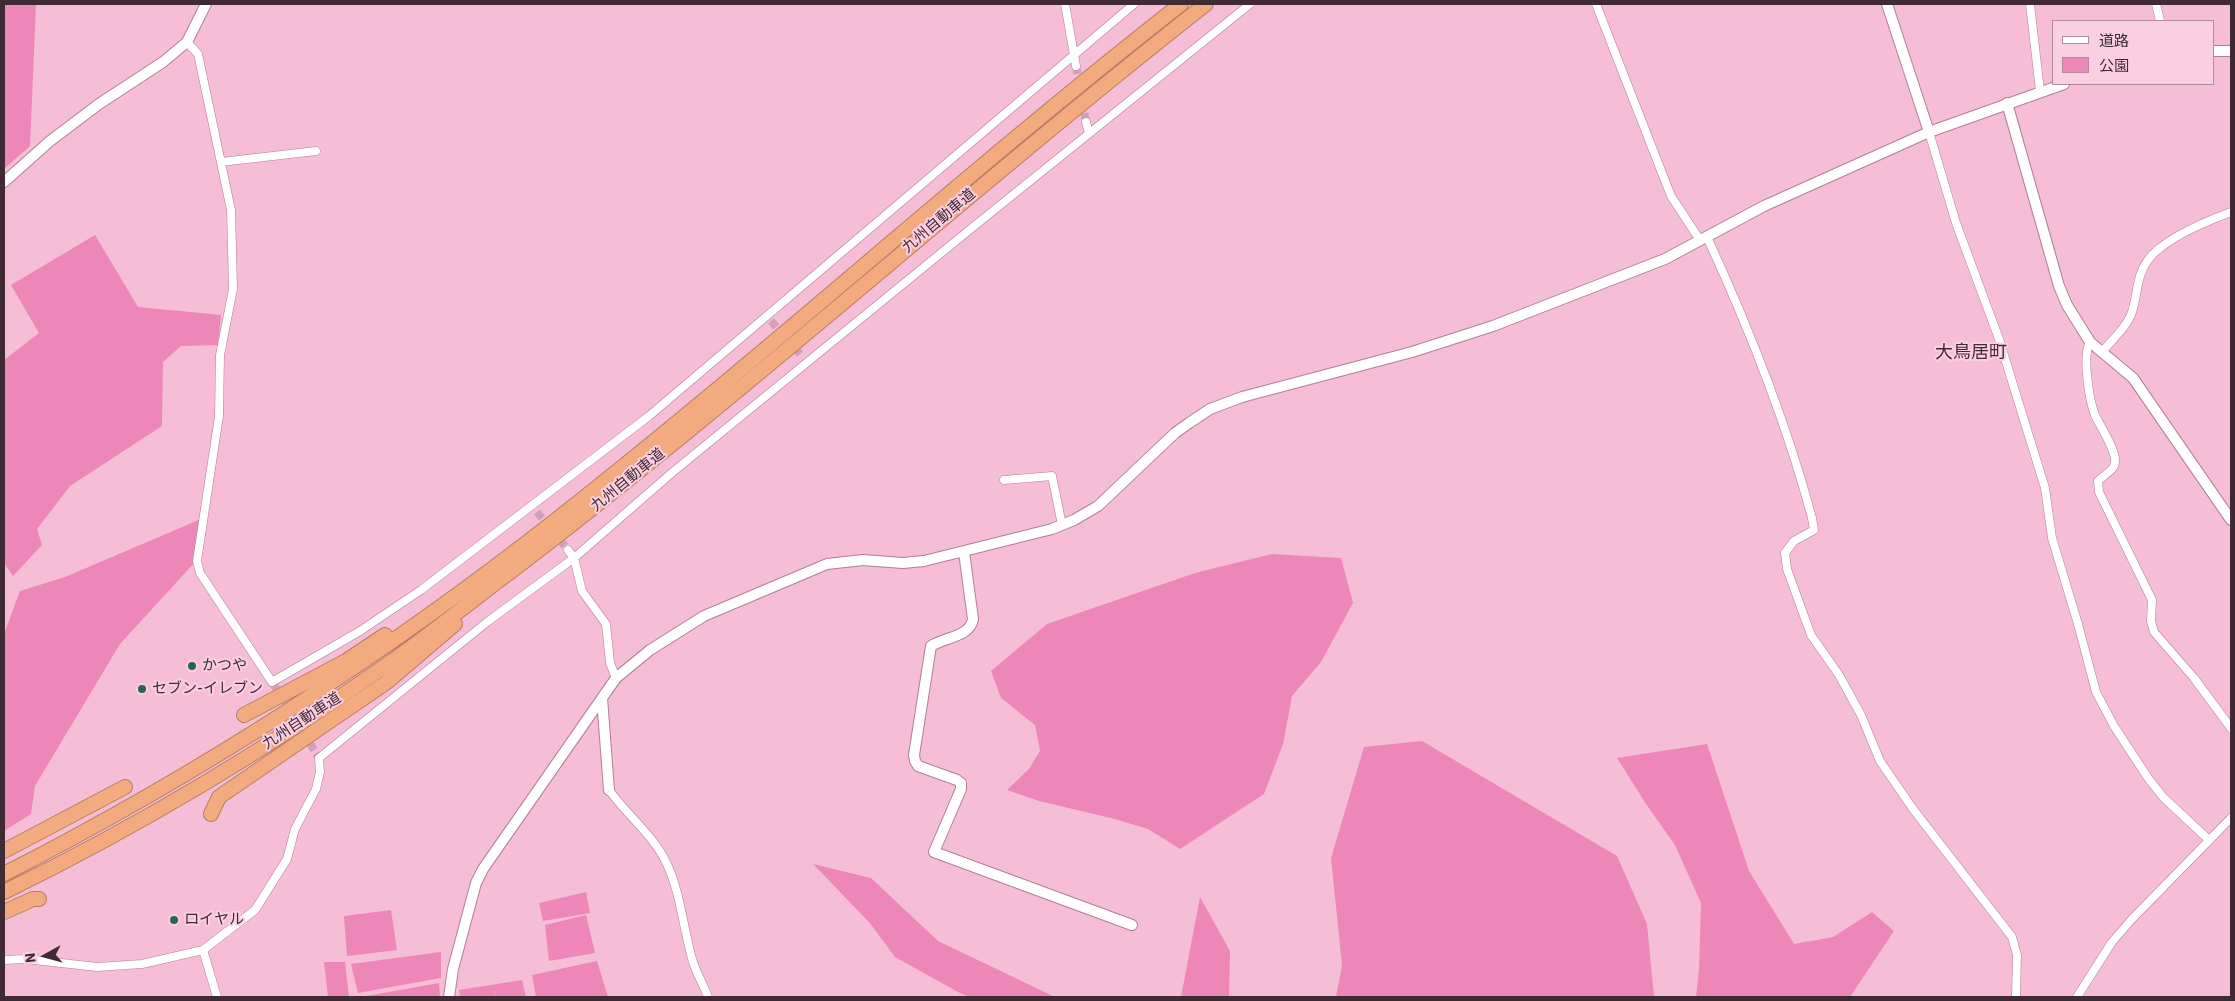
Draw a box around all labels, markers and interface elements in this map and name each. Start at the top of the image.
legend [2052,20,2215,85]
text: 道路 [2099,31,2129,50]
text: 公園 [2099,56,2129,75]
street label: 九州自動車道 [899,185,979,257]
district label: 大鳥居町 [1935,342,2007,364]
street label: 九州自動車道 [587,445,669,515]
place label: かつや [202,657,247,675]
marker: かつや [186,660,198,672]
place label: セブン-イレブン [152,680,263,698]
marker: セブン-イレブン [136,683,148,695]
street label: 九州自動車道 [259,689,345,753]
place label: ロイヤル [184,911,244,929]
marker: ロイヤル [168,914,180,926]
north arrow [20,931,70,981]
text: N [21,952,40,964]

